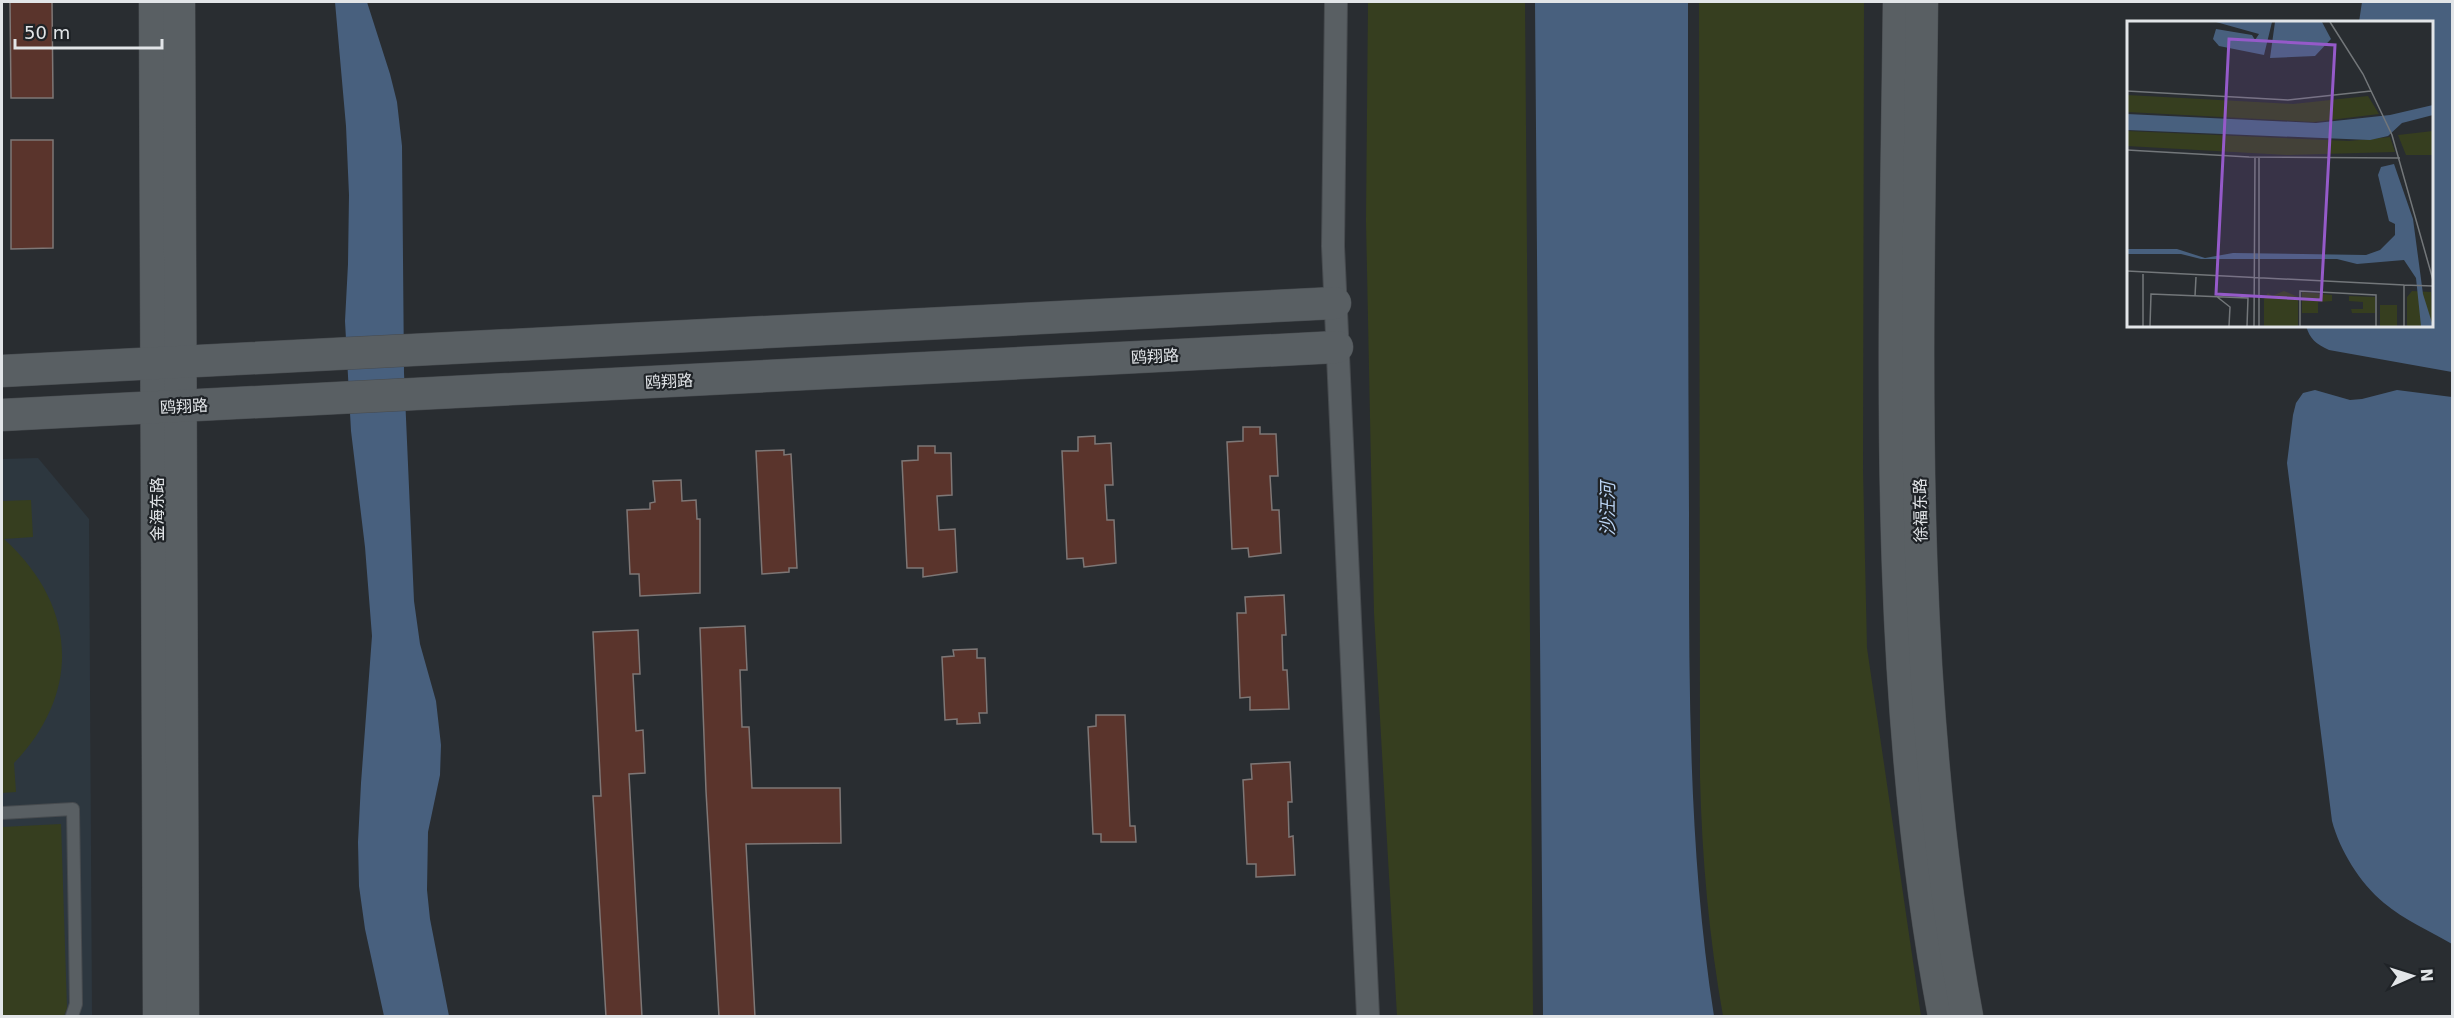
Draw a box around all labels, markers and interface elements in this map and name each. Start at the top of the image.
scale bar [15,12,162,50]
inset map [2127,21,2433,327]
text: 50 m [24,22,70,43]
street label: 鸥翔路 [1131,346,1179,367]
street label: 鸥翔路 [645,371,693,392]
street label: 鸥翔路 [160,396,208,417]
street label: 金海东路 [148,477,167,541]
street label: 徐福东路 [1910,478,1931,542]
water label: 沙汪河 [1597,479,1618,536]
north arrow [2382,946,2442,1006]
text: N [2417,968,2436,982]

